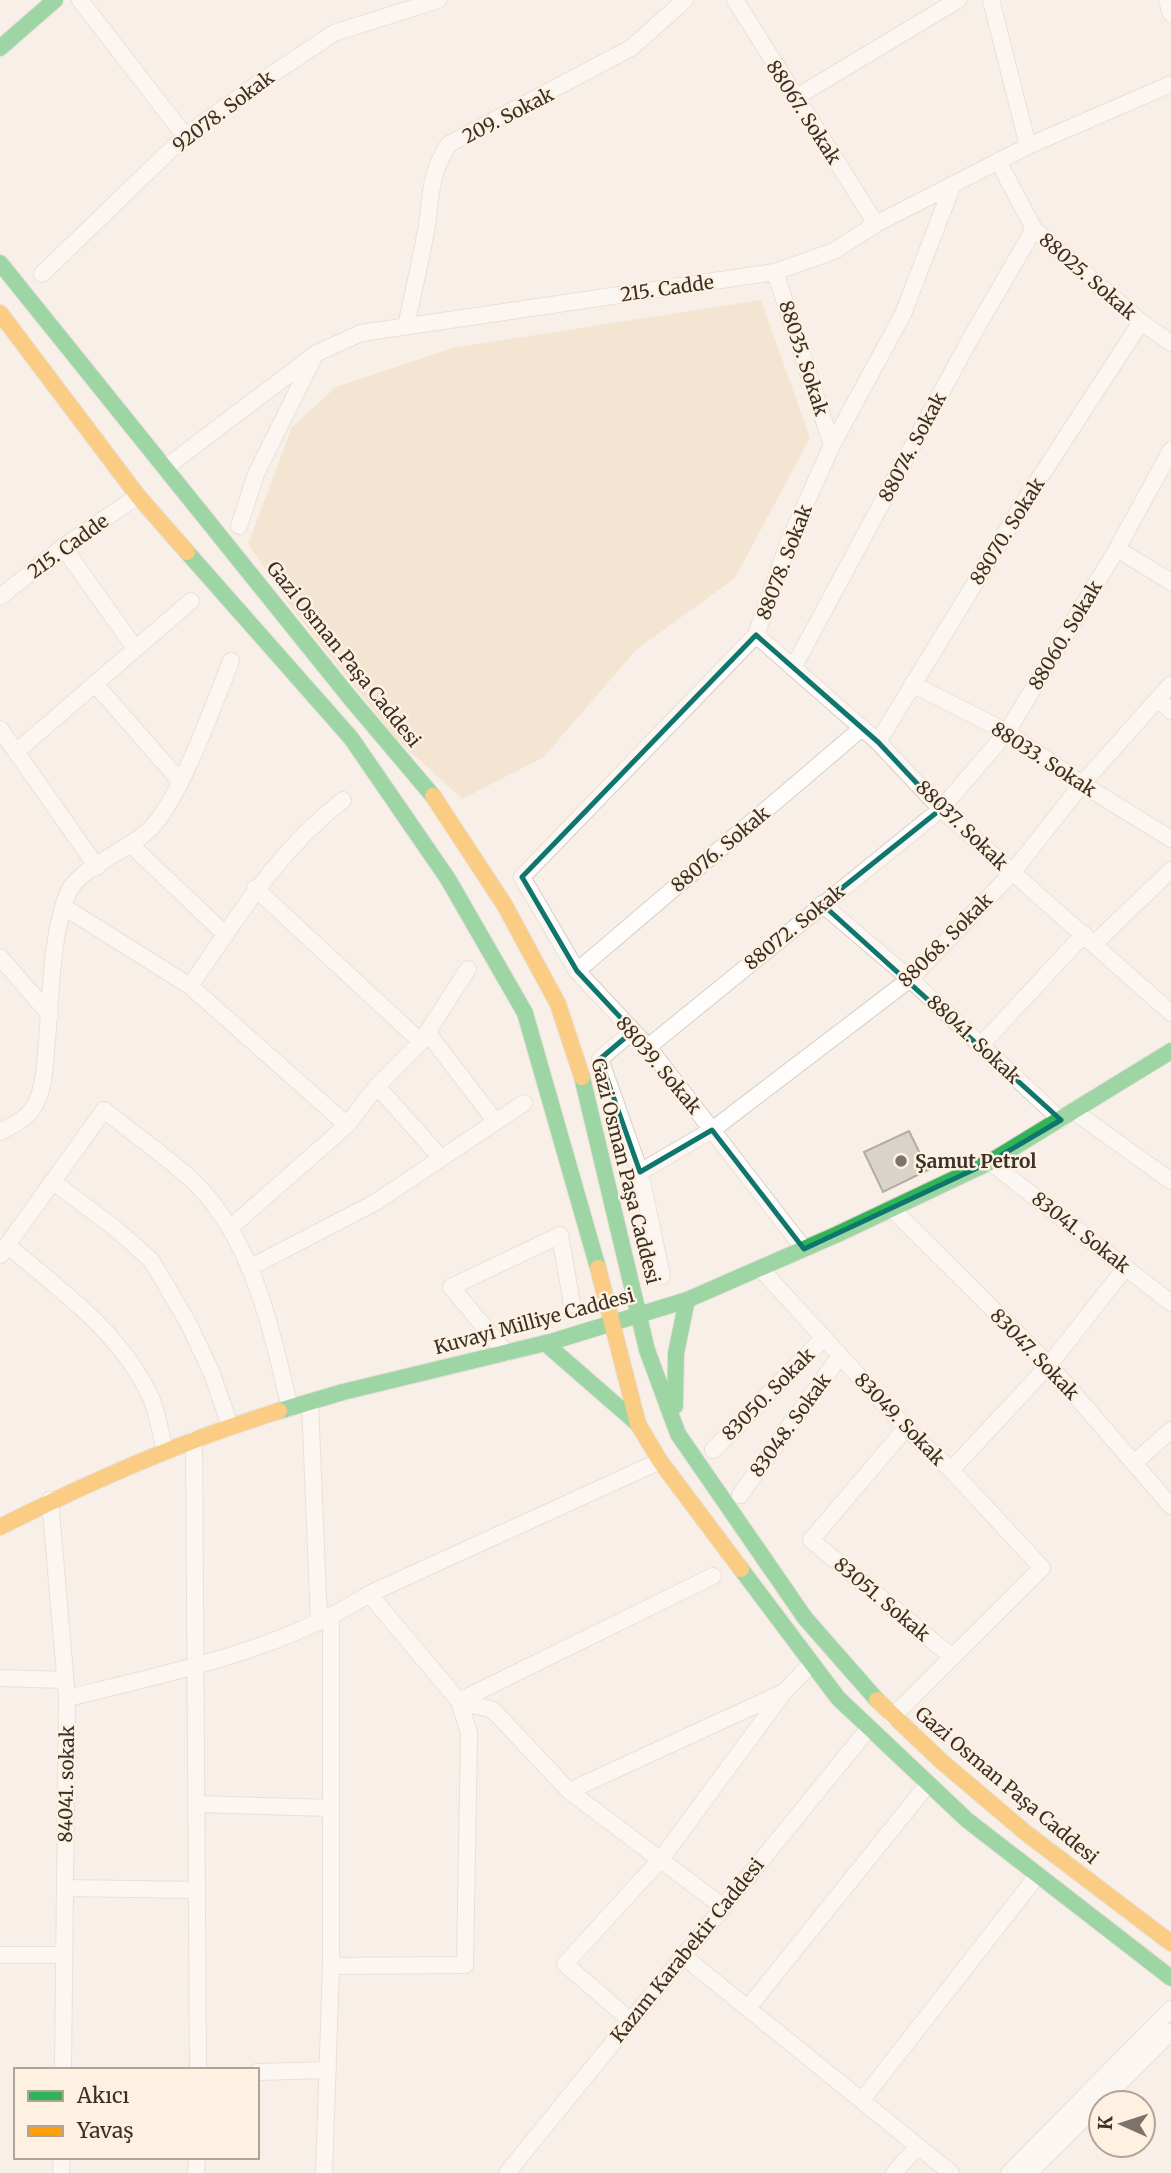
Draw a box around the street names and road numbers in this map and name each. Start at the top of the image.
street label: 88067. Sokak [761,55,847,169]
street label: 92078. Sokak [167,65,279,157]
street label: 209. Sokak [458,82,558,148]
street label: 88025. Sokak [1035,227,1141,325]
street label: 215. Cadde [619,270,715,306]
street label: 88035. Sokak [774,297,834,419]
street label: 88074. Sokak [873,388,951,506]
street label: 88070. Sokak [965,473,1049,589]
street label: 88078. Sokak [751,501,817,623]
street label: 215. Cadde [23,509,113,583]
street label: Gazi Osman Paşa Caddesi [262,556,426,752]
street label: 88060. Sokak [1023,576,1107,694]
street label: 88033. Sokak [987,716,1101,802]
street label: 88037. Sokak [911,775,1013,875]
street label: 88076. Sokak [666,801,774,897]
street label: 88072. Sokak [739,879,849,975]
street label: 88068. Sokak [893,888,997,992]
street label: 88041. Sokak [922,990,1026,1088]
street label: 88039. Sokak [611,1011,707,1119]
street label: Gazi Osman Paşa Caddesi [586,1056,666,1286]
street label: 83041. Sokak [1027,1186,1135,1278]
street label: Kuvayi Milliye Caddesi [431,1283,637,1359]
street label: 83047. Sokak [985,1303,1085,1405]
street label: 83050. Sokak [717,1343,819,1445]
street label: 83049. Sokak [850,1368,950,1470]
street label: 83048. Sokak [744,1369,836,1481]
street label: 83051. Sokak [829,1552,935,1646]
street label: Gazi Osman Paşa Caddesi [910,1701,1104,1869]
street label: 84041. sokak [53,1725,79,1843]
street label: Kazım Karabekir Caddesi [605,1853,769,2047]

